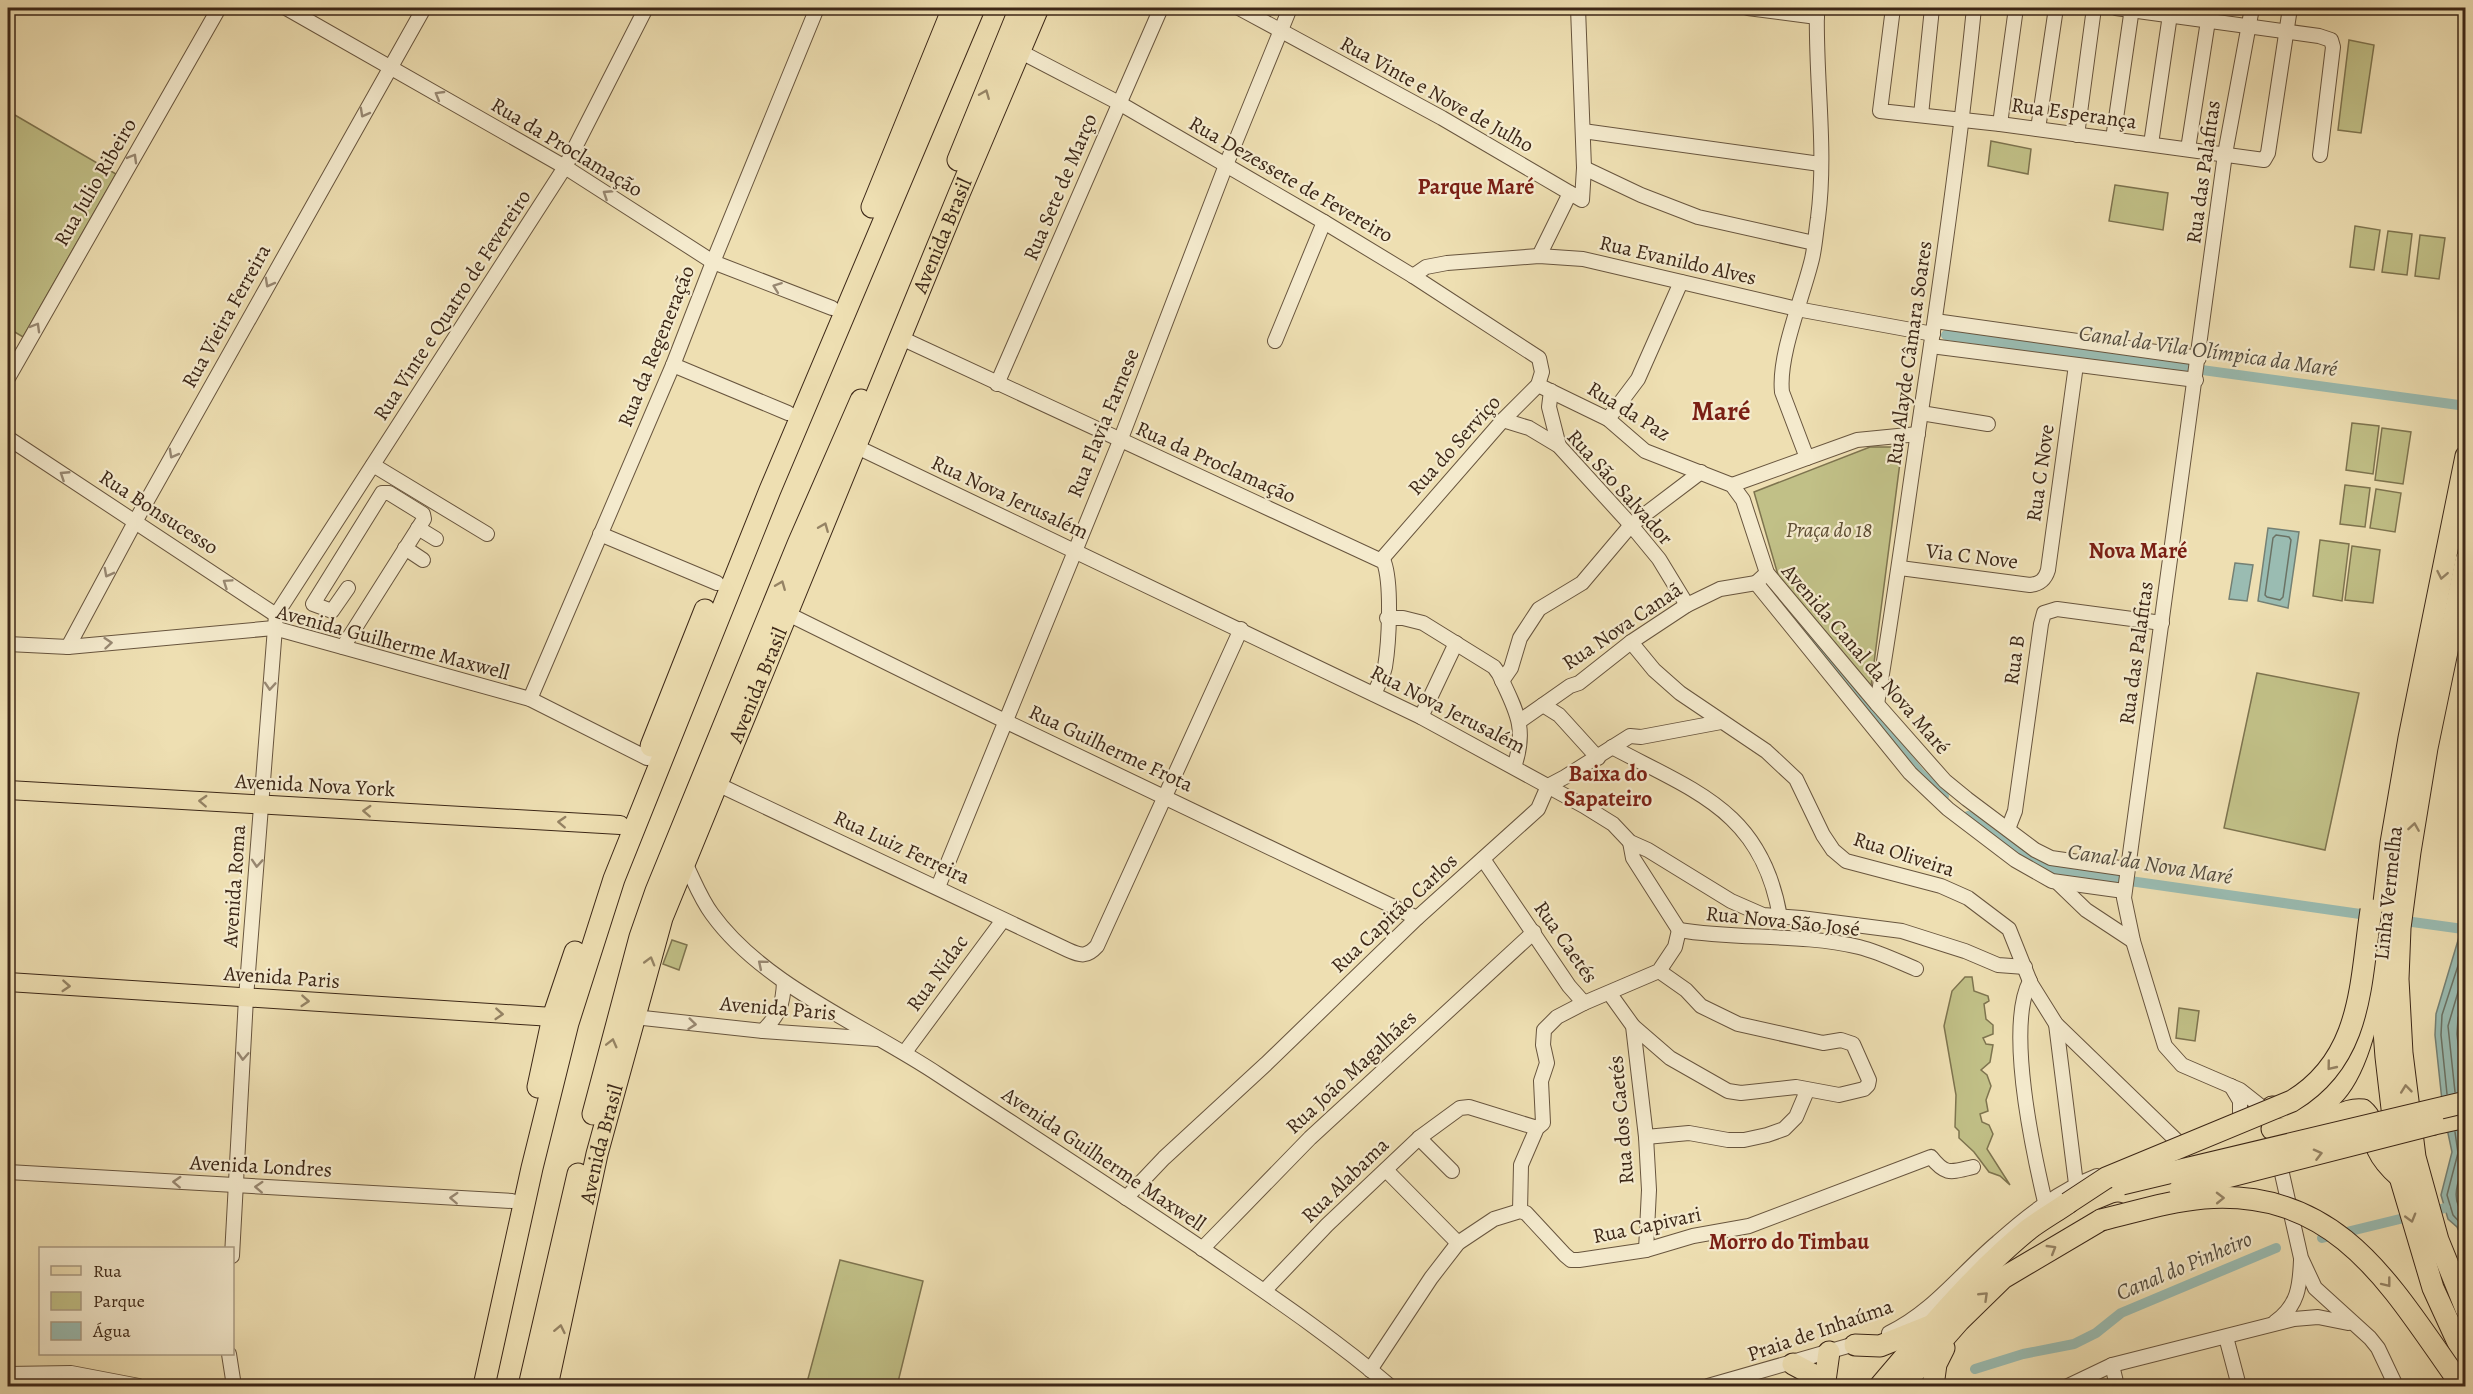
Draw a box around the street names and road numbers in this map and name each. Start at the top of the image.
street label: Rua Vinte e Nove de Julho [1335,29,1539,159]
street label: Rua Esperança [2009,90,2139,136]
street label: Rua da Proclamação [486,91,648,203]
street label: Rua das Palafitas [2179,98,2227,246]
street label: Rua Sete de Março [1016,109,1104,265]
street label: Rua Dezessete de Fevereiro [1184,109,1398,249]
street label: Rua Julio Ribeiro [47,113,143,251]
street label: Avenida Brasil [905,173,978,298]
street label: Rua Vinte e Quatro de Fevereiro [367,184,537,426]
street label: Rua Evanildo Alves [1597,228,1759,292]
street label: Rua Vieira Ferreira [175,239,277,393]
street label: Rua Alayde Câmara Soares [1879,239,1939,467]
street label: Rua da Regeneração [611,261,701,431]
street label: Rua Flavia Farnese [1060,344,1146,502]
street label: Rua da Paz [1582,374,1676,448]
street label: Rua do Serviço [1401,389,1507,501]
street label: Rua da Proclamação [1132,414,1300,510]
street label: Rua São Salvador [1560,423,1680,551]
street label: Rua C Nove [2019,423,2061,523]
street label: Rua Nova Jerusalém [927,448,1093,546]
street label: Rua Bonsucesso [94,463,224,561]
street label: Via C Nove [1923,536,2020,576]
street label: Avenida Canal da Nova Maré [1775,557,1957,760]
street label: Rua Nova Canaã [1556,575,1688,677]
street label: Rua das Palafitas [2112,579,2160,727]
street label: Avenida Guilherme Maxwell [272,597,513,687]
street label: Avenida Brasil [721,623,794,748]
street label: Rua B [1997,633,2031,687]
street label: Rua Nova Jerusalém [1366,658,1530,760]
street label: Rua Guilherme Frota [1024,698,1198,799]
street label: Avenida Nova York [233,767,396,803]
street label: Rua Luiz Ferreira [829,803,975,891]
street label: Avenida Roma [216,824,252,949]
street label: Rua Oliveira [1850,824,1958,884]
street label: Linha Vermelha [2367,824,2409,962]
street label: Rua Capitão Carlos [1325,847,1463,979]
street label: Rua Caetés [1527,895,1605,989]
street label: Rua Nova São José [1705,899,1861,943]
street label: Rua Nidac [900,929,974,1017]
street label: Avenida Paris [222,959,341,995]
street label: Avenida Paris [718,989,837,1027]
street label: Rua João Magalhães [1279,1004,1423,1140]
street label: Rua dos Caetés [1601,1055,1641,1185]
street label: Avenida Guilherme Maxwell [996,1080,1211,1238]
street label: Avenida Brasil [572,1081,630,1207]
street label: Rua Alabama [1295,1131,1395,1229]
street label: Avenida Londres [188,1148,333,1184]
street label: Rua Capivari [1590,1200,1704,1250]
street label: Praia de Inhaúma [1743,1292,1897,1368]

